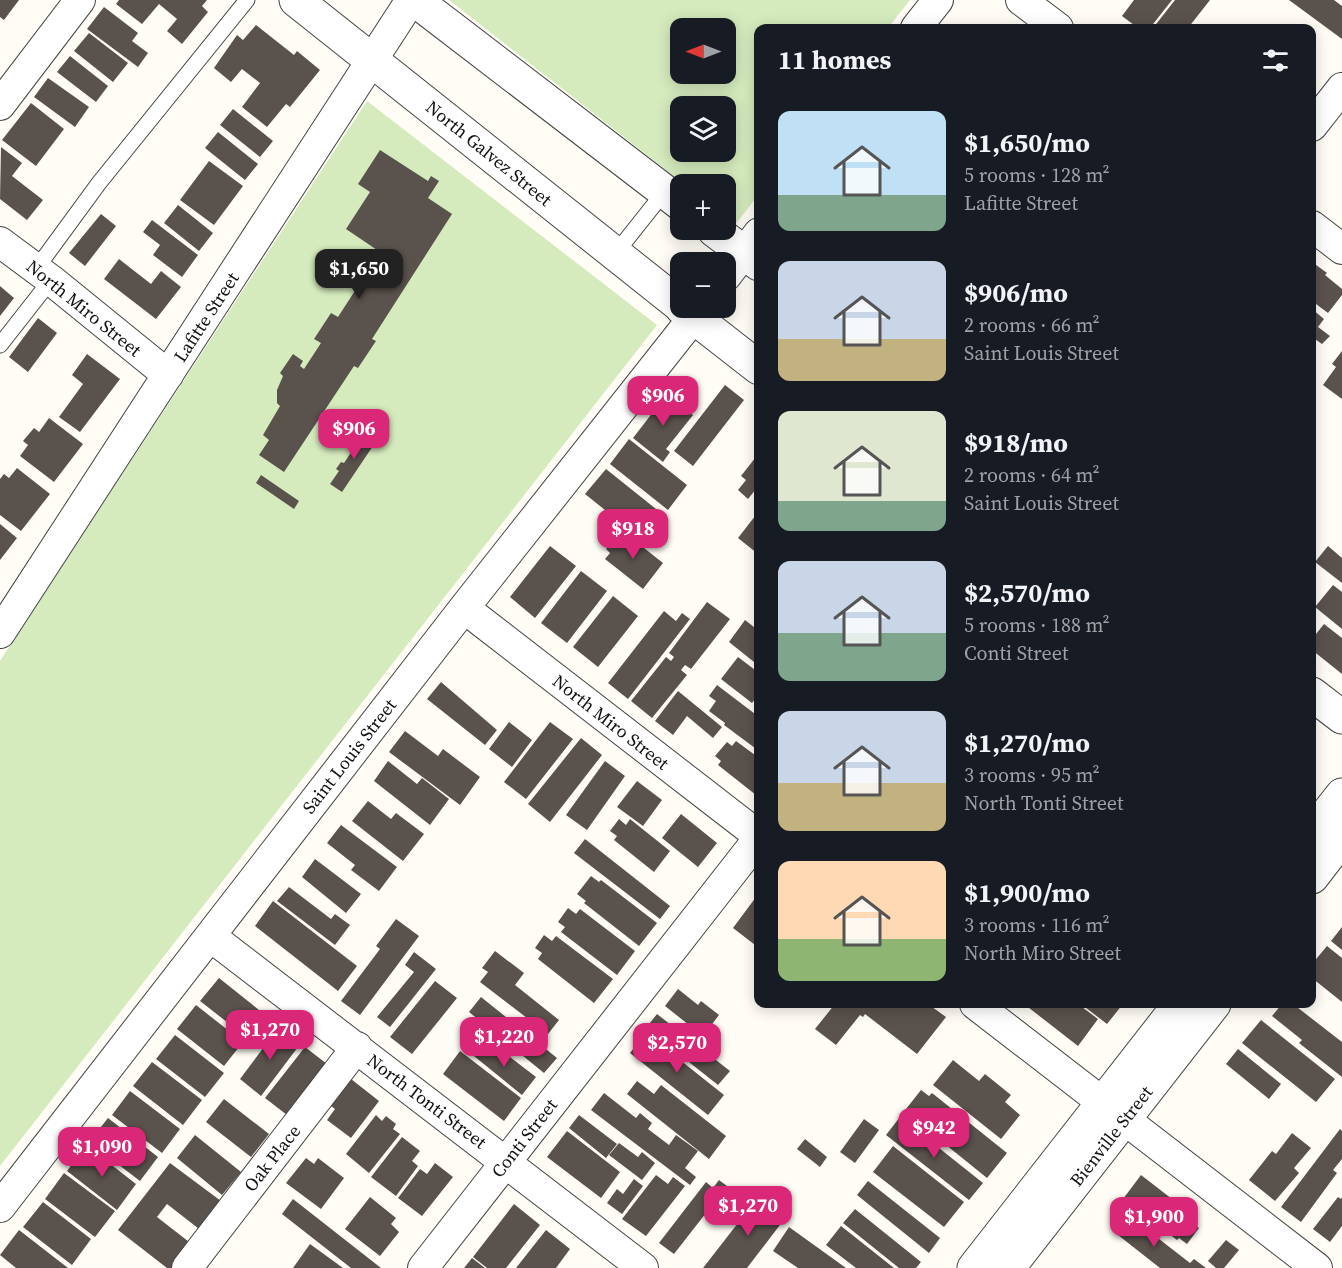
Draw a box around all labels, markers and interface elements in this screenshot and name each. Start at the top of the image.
north arrow [670,18,736,84]
map controls [670,18,736,318]
text: 11 homes [778,42,891,78]
icon: filters [1259,44,1292,77]
street label: North Galvez Street [421,94,557,212]
button: layers [670,96,736,162]
text: $1,650/mo [964,125,1090,161]
icon: home [826,135,898,207]
text: 5 rooms · 128 m² [964,161,1110,189]
button: + [670,174,736,240]
text: Lafitte Street [964,189,1078,217]
pin: $1,650 [310,249,408,300]
button: − [670,252,736,318]
street label: North Miro Street [21,254,147,362]
text: $1,650 [329,254,389,282]
street label: Lafitte Street [168,267,244,367]
text: $906/mo [964,275,1068,311]
icon: home [826,285,898,357]
text: 2 rooms · 66 m² [964,311,1100,339]
text: Saint Louis Street [964,339,1119,367]
pin: $906 [627,376,699,427]
text: $906 [641,381,685,409]
pin: $906 [318,409,390,460]
text: $906 [332,414,376,442]
text: $918/mo [964,425,1068,461]
icon: home [826,435,898,507]
text: 2 rooms · 64 m² [964,461,1100,489]
text: Saint Louis Street [964,489,1119,517]
pin: $918 [597,509,669,560]
text: $918 [611,514,655,542]
text: $2,570/mo [964,575,1090,611]
icon: home [826,585,898,657]
text: 5 rooms · 188 m² [964,611,1110,639]
text: Conti Street [964,639,1068,667]
street label: North Miro Street [548,669,675,775]
street label: Saint Louis Street [296,693,402,819]
text: $1,270/mo [964,725,1090,761]
icon: home [826,735,898,807]
text: 3 rooms · 95 m² [964,761,1100,789]
text: North Tonti Street [964,789,1124,817]
text: $1,900/mo [964,875,1090,911]
icon: home [826,885,898,957]
text: 3 rooms · 116 m² [964,911,1110,939]
text: North Miro Street [964,939,1121,967]
pin: $1,270 [221,1010,319,1061]
text: $1,270 [240,1015,300,1043]
pin: $1,220 [455,1017,553,1068]
text: $1,220 [474,1022,534,1050]
pin: $2,570 [628,1023,726,1074]
text: $2,570 [647,1028,707,1056]
street label: North Tonti Street [362,1048,492,1154]
street label: Bienville Street [1064,1080,1158,1191]
street label: Conti Street [485,1093,563,1183]
pin: $942 [898,1108,970,1159]
text: $942 [912,1113,956,1141]
street label: Oak Place [238,1119,306,1197]
pin: $1,090 [53,1127,151,1178]
text: $1,090 [72,1132,132,1160]
pin: $1,270 [699,1186,797,1237]
text: $1,270 [718,1191,778,1219]
pin: $1,900 [1105,1197,1203,1248]
text: $1,900 [1124,1202,1184,1230]

